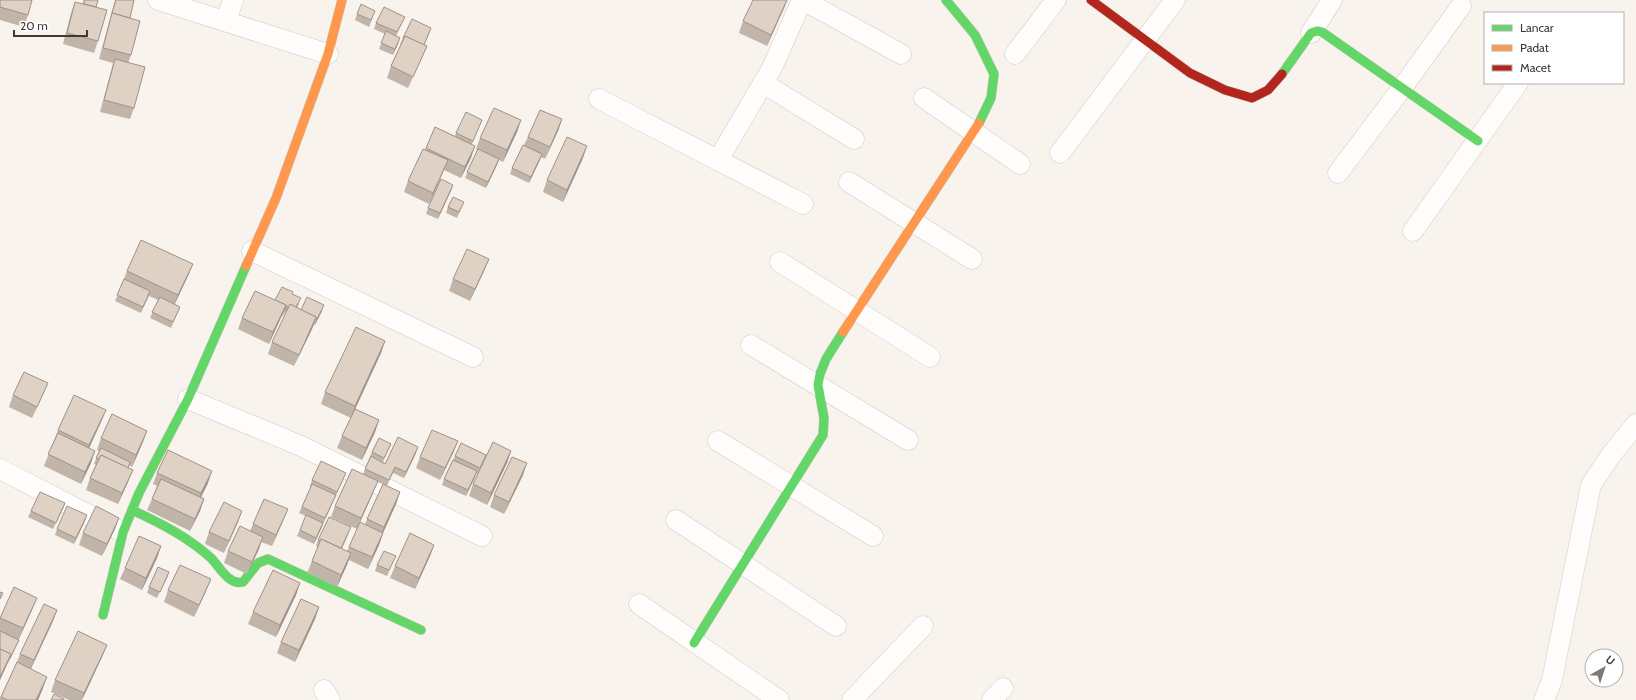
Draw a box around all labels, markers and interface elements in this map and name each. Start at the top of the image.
scale bar [14,12,87,38]
legend [1484,12,1624,84]
text: 20 m [20,18,48,33]
text: Lancar [1520,20,1554,35]
text: Padat [1520,40,1549,55]
text: Macet [1520,60,1551,75]
north arrow [1584,648,1624,688]
text: U [1603,652,1618,668]

